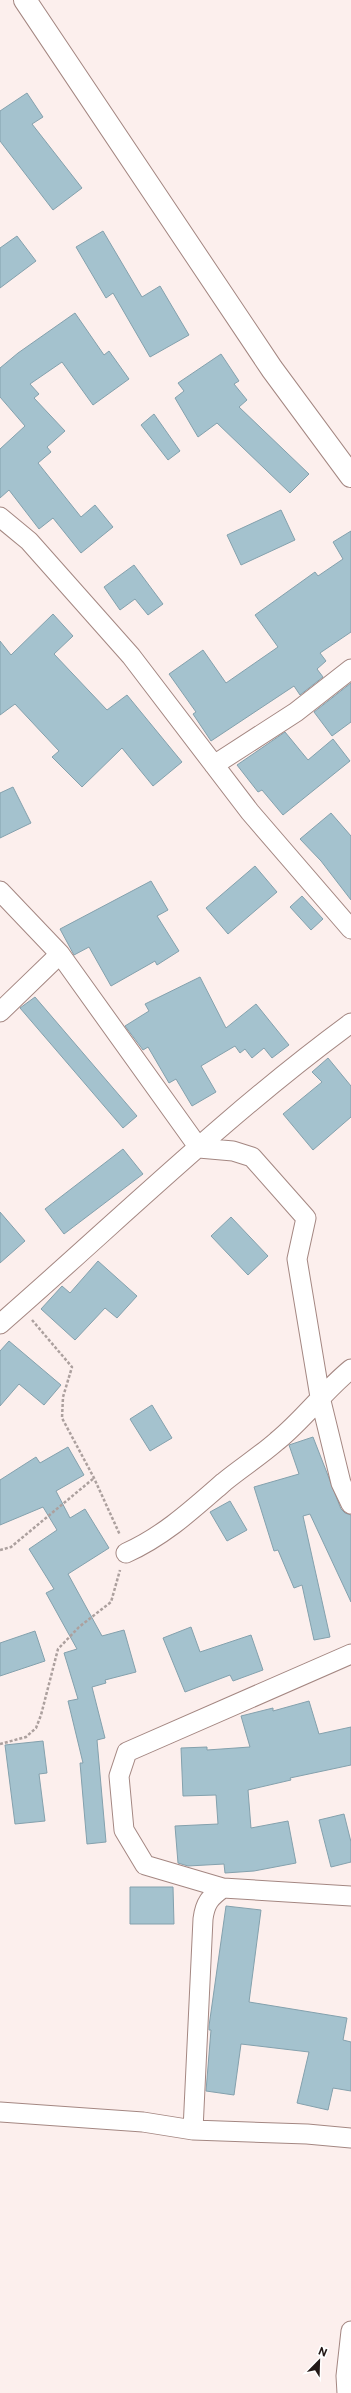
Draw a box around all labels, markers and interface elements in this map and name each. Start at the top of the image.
north arrow [299,2341,339,2381]
text: N [317,2344,329,2359]

